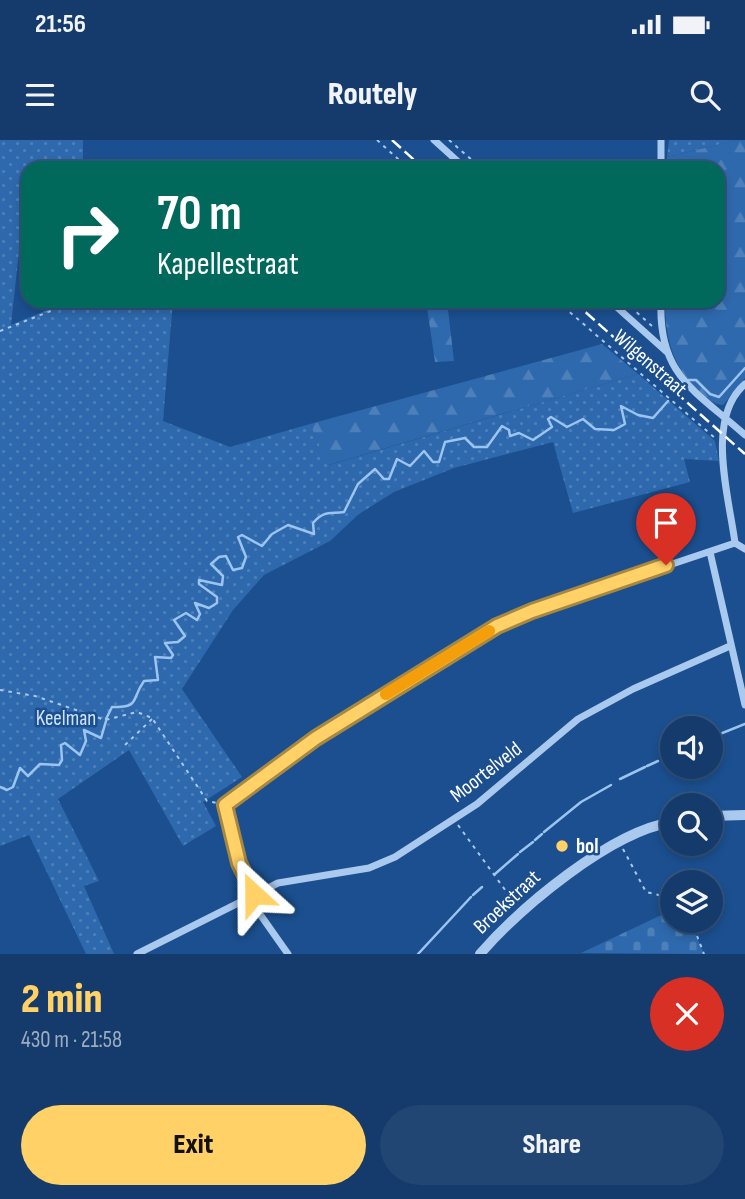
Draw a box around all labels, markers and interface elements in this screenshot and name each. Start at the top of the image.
text: 21:56 [35,9,86,40]
text: Routely [328,75,417,114]
icon: menu [21,76,59,114]
icon: search [686,76,724,114]
text: 70 m [157,185,242,244]
icon: right [42,189,133,280]
text: Kapellestraat [157,245,299,284]
street label: Wilgenstraat [608,324,692,402]
pin [636,493,696,565]
icon: arrive [647,504,685,542]
park label: Keelman [36,706,96,731]
map controls [660,716,723,933]
button: sound [660,716,723,779]
street label: Moortelveld [445,736,527,808]
button: search [660,793,723,856]
place label: bol [576,834,599,859]
marker: bol [554,838,570,854]
position arrow [217,857,291,931]
street label: Broekstraat [468,865,546,939]
button: layers [660,870,723,933]
text: 2 min [21,974,102,1025]
button: close [650,977,724,1051]
text: 430 m · 21:58 [21,1026,122,1054]
button: Exit [21,1105,366,1185]
button: Share [380,1105,724,1185]

